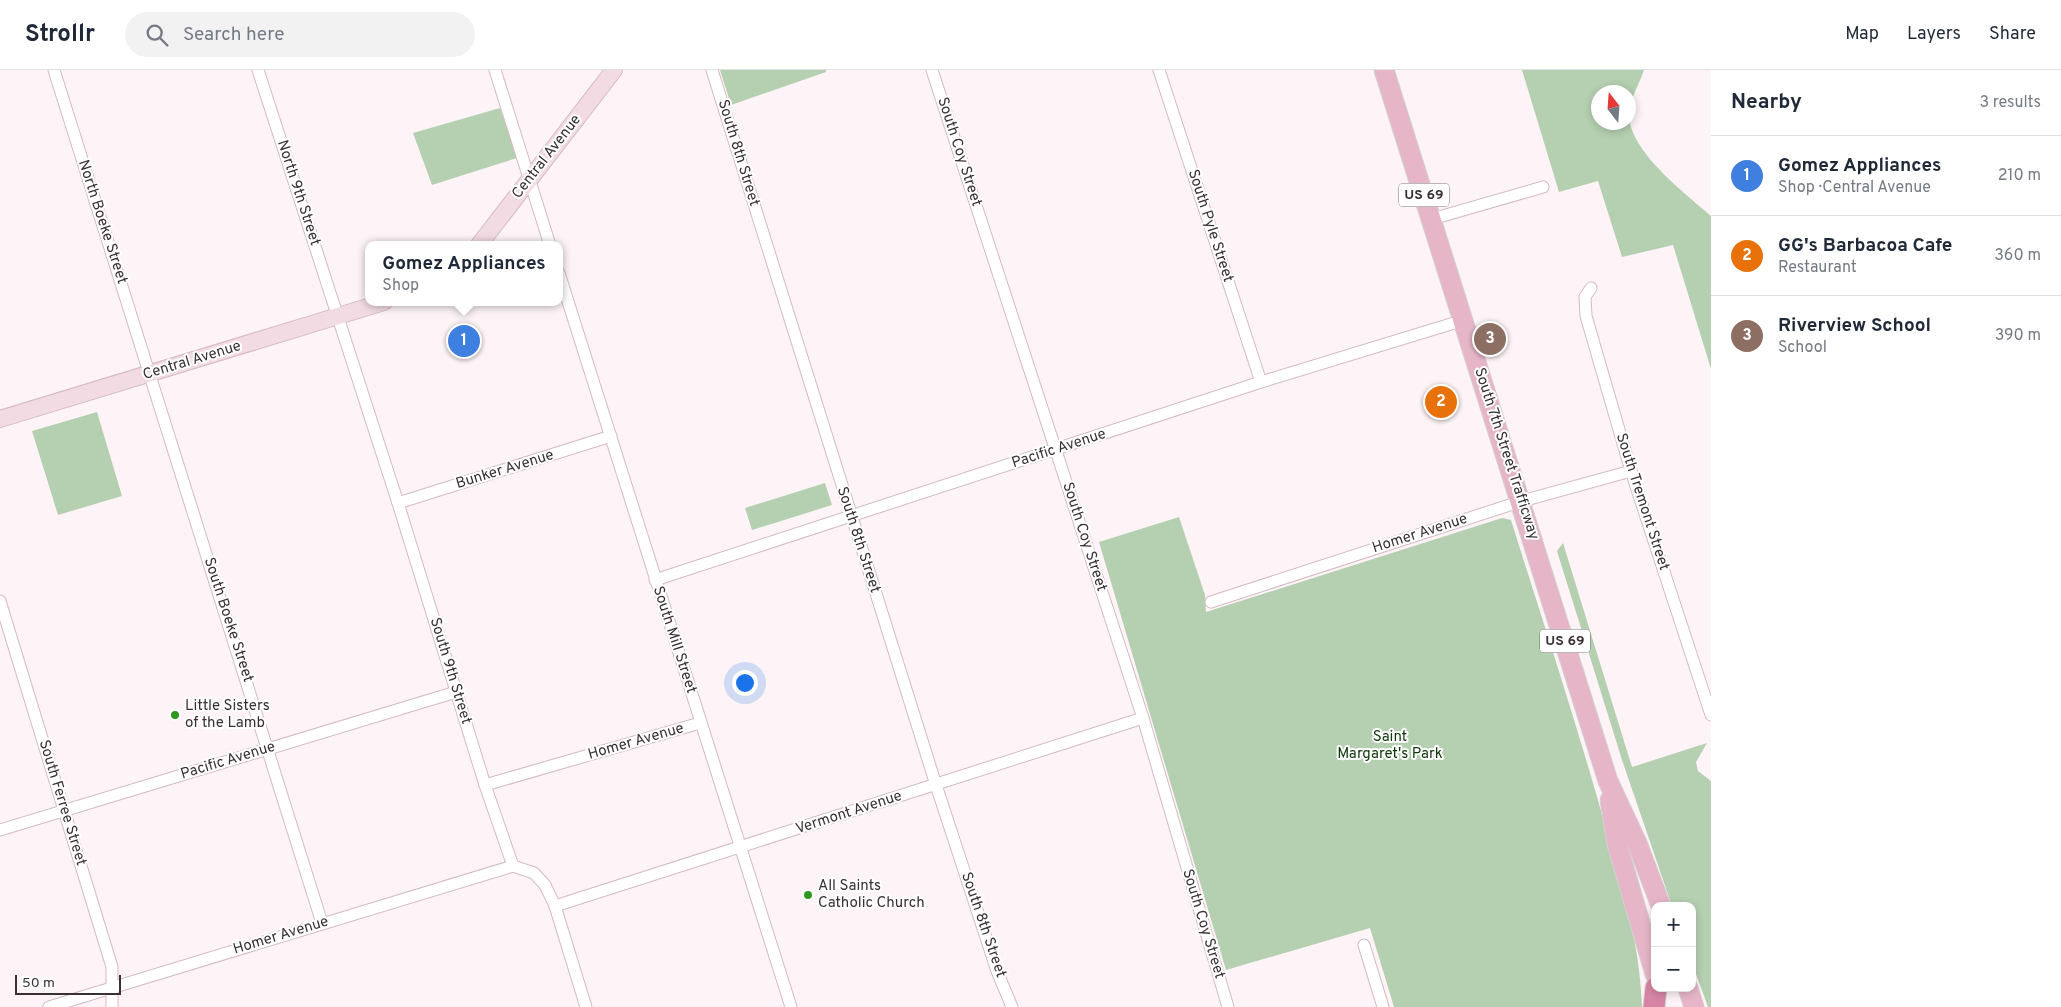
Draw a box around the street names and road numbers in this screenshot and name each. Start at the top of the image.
street label: South Coy Street [932,95,986,209]
street label: South 8th Street [713,97,763,209]
street label: Central Avenue [508,111,586,203]
street label: North 9th Street [272,138,324,248]
street label: North Boeke Street [73,158,131,286]
street label: South Pyle Street [1183,167,1237,285]
road number: US 69 [1399,184,1449,206]
street label: Central Avenue [141,337,243,385]
street label: South 7th Street Trafficway [1469,366,1543,542]
street label: Pacific Avenue [1009,425,1109,473]
street label: South Tremont Street [1611,431,1673,573]
street label: Bunker Avenue [454,446,556,494]
street label: South Coy Street [1057,480,1111,594]
street label: South 8th Street [832,485,884,595]
street label: Homer Avenue [1370,510,1470,558]
street label: South Boeke Street [199,555,257,685]
street label: South Mill Street [648,584,700,696]
street label: South 9th Street [425,615,475,727]
road number: US 69 [1540,630,1590,652]
street label: Homer Avenue [586,719,686,765]
street label: South Ferree Street [34,738,90,868]
street label: Pacific Avenue [178,738,278,784]
street label: Vermont Avenue [794,787,904,839]
street label: South Coy Street [1177,867,1229,981]
street label: South 8th Street [956,870,1010,980]
street label: Homer Avenue [231,912,331,960]

